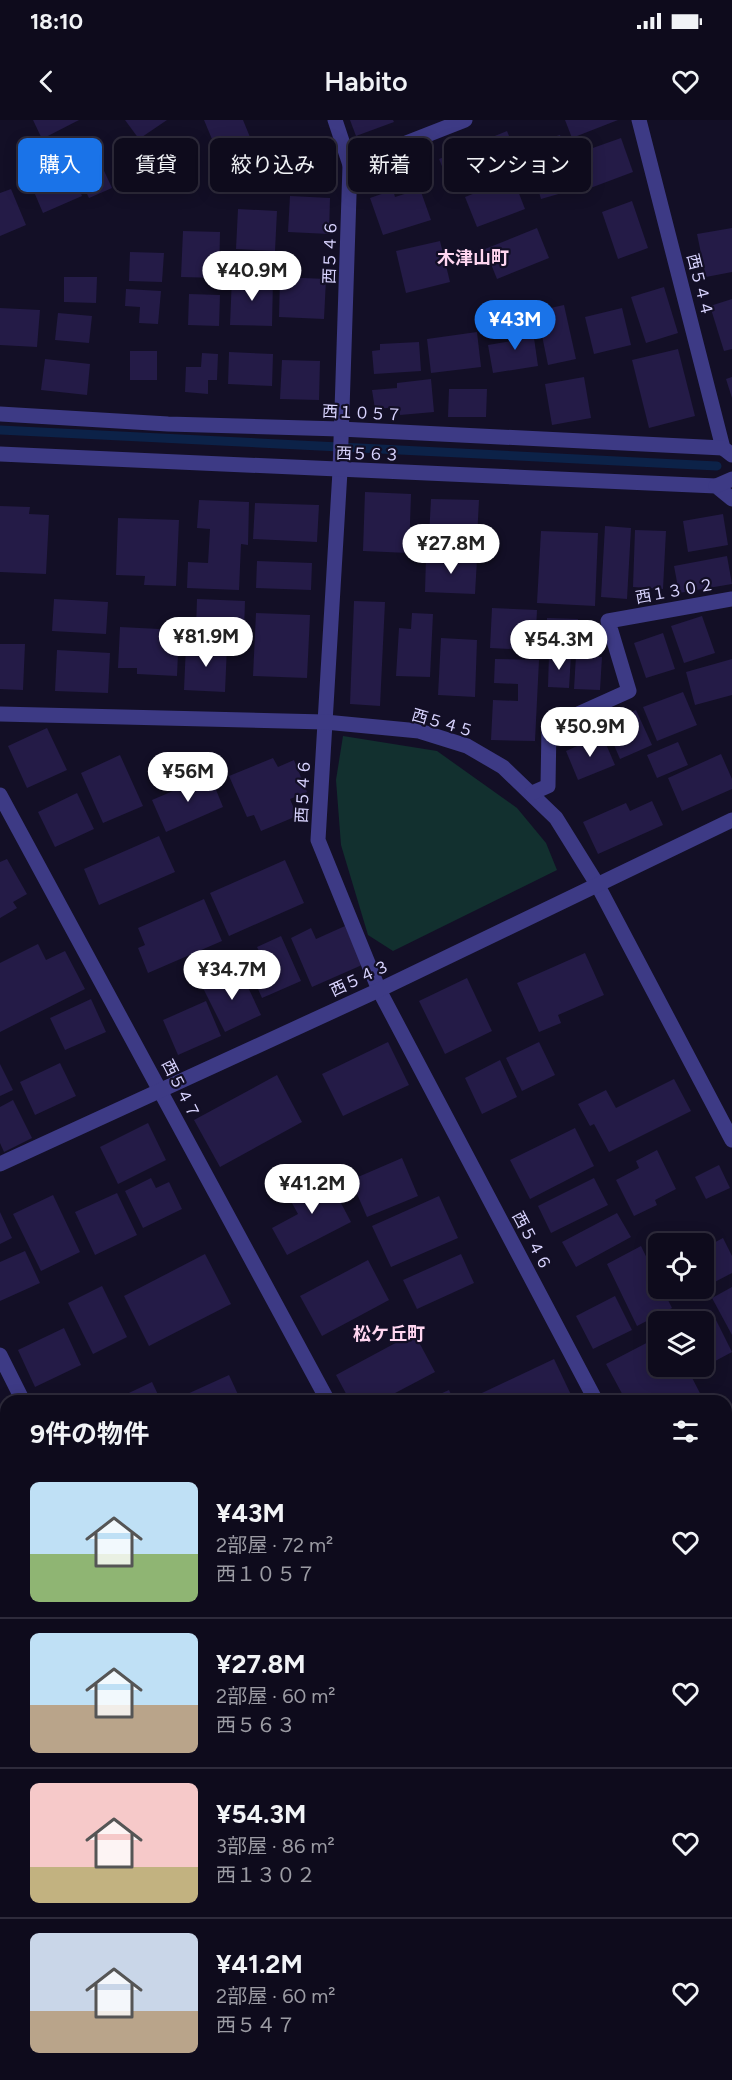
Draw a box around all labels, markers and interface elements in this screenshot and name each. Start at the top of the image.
text: 18:10 [30,8,83,35]
icon: back [30,65,63,98]
text: Habito [324,65,408,98]
icon: heart [669,65,702,98]
chip: 購入 [18,138,102,192]
chip: 賃貸 [114,138,198,192]
chip: 絞り込み [210,138,336,192]
chip: 新着 [348,138,432,192]
chip: マンション [444,138,591,192]
street label: 西５４６ [319,220,341,284]
district label: 木津山町 [437,247,509,269]
pin: ¥40.9M [203,251,301,302]
street label: 西５４４ [683,252,717,318]
text: ¥40.9M [216,258,288,282]
pin: ¥43M [479,300,551,351]
text: ¥43M [489,307,541,331]
street label: 西１０５７ [322,401,402,425]
street label: 西５６３ [336,443,400,465]
pin: ¥27.8M [402,524,500,575]
text: ¥27.8M [417,531,485,555]
street label: 西１３０２ [634,575,716,607]
pin: ¥81.9M [157,617,255,668]
pin: ¥54.3M [510,620,608,671]
text: ¥81.9M [173,624,239,648]
text: ¥54.3M [524,627,594,651]
street label: 西５４５ [410,705,476,741]
pin: ¥50.9M [541,707,639,758]
text: ¥50.9M [555,714,625,738]
pin: ¥56M [152,752,224,803]
text: ¥56M [162,759,214,783]
street label: 西５４６ [292,759,314,823]
pin: ¥34.7M [183,950,281,1001]
street label: 西５４３ [327,956,393,1000]
text: ¥34.7M [198,957,266,981]
street label: 西５４７ [158,1056,204,1122]
pin: ¥41.2M [263,1164,361,1215]
text: ¥41.2M [279,1171,345,1195]
street label: 西５４６ [509,1208,555,1274]
map controls [648,1233,714,1377]
button: locate [648,1233,714,1299]
button: layers [648,1311,714,1377]
district label: 松ケ丘町 [353,1323,425,1345]
icon: filters [669,1415,702,1448]
text: 9件の物件 [30,1418,149,1450]
text: ¥43M [216,1497,285,1529]
icon: home [78,1506,150,1578]
icon: heart [669,1526,702,1559]
text: 2部屋 · 72 m² [216,1533,333,1557]
text: 西１０５７ [216,1562,316,1586]
text: ¥27.8M [216,1648,306,1680]
icon: home [78,1657,150,1729]
icon: heart [669,1677,702,1710]
text: 2部屋 · 60 m² [216,1684,335,1708]
text: 西５６３ [216,1713,296,1737]
text: ¥54.3M [216,1798,306,1830]
icon: home [78,1807,150,1879]
icon: heart [669,1827,702,1860]
text: 3部屋 · 86 m² [216,1834,335,1858]
text: 西１３０２ [216,1863,316,1887]
text: ¥41.2M [216,1948,303,1980]
icon: home [78,1957,150,2029]
icon: heart [669,1977,702,2010]
text: 2部屋 · 60 m² [216,1984,335,2008]
text: 西５４７ [216,2013,296,2037]

